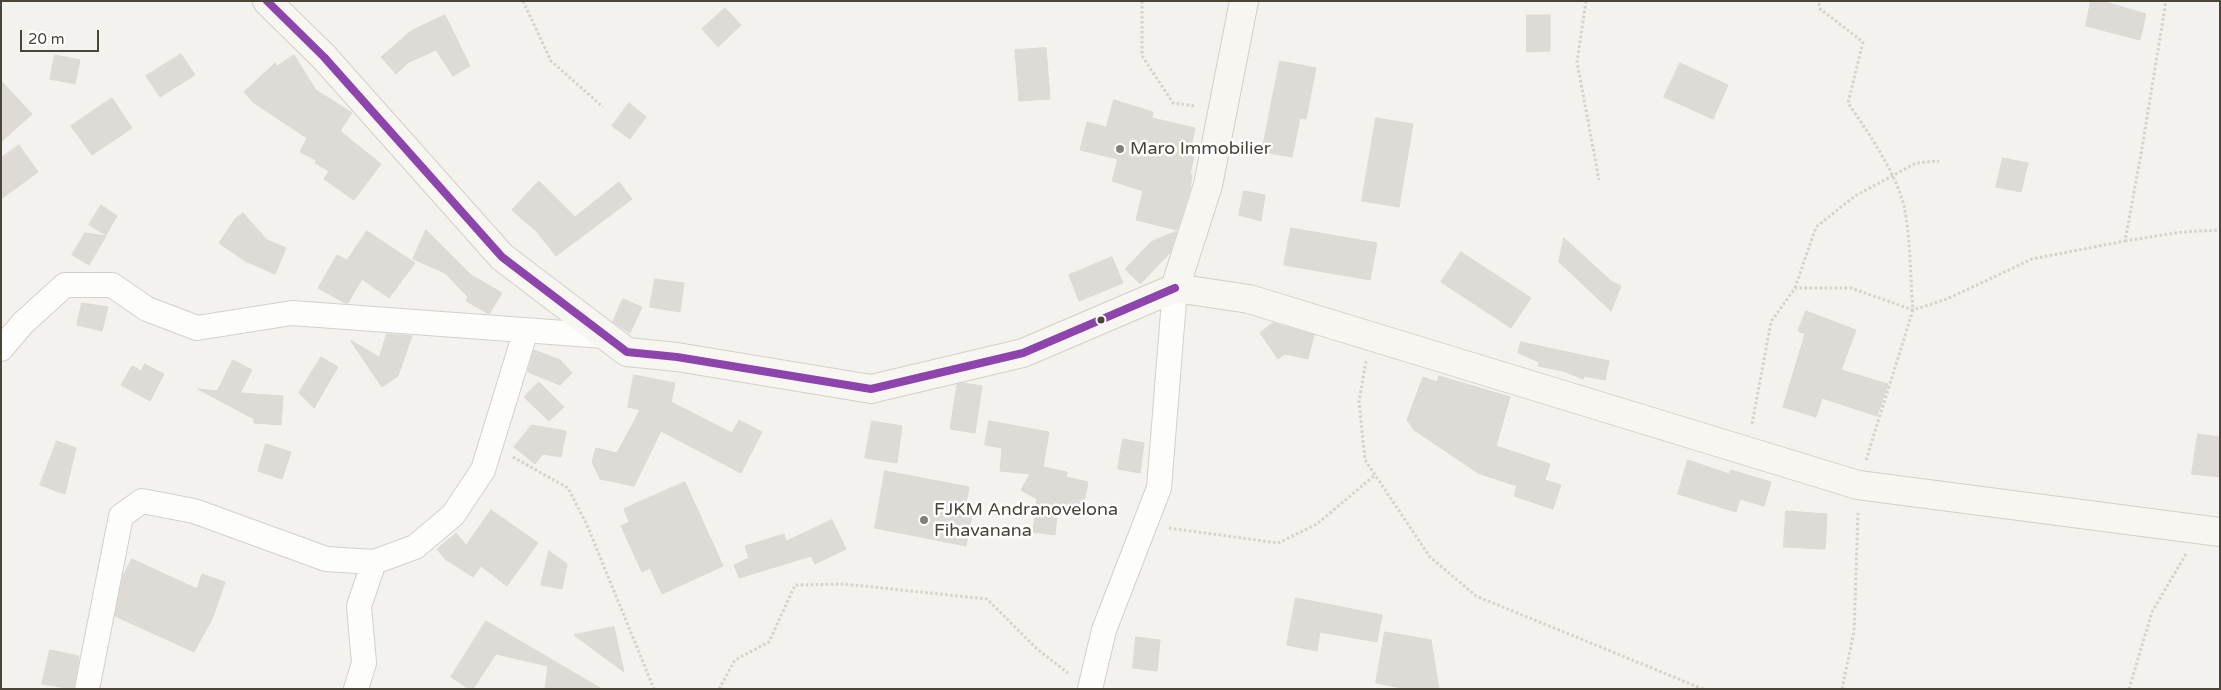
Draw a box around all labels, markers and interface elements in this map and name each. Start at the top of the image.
scale bar [22,20,101,52]
text: 20 m [28,30,65,48]
place label: Maro Immobilier [1130,138,1271,160]
marker: Maro Immobilier [1114,143,1126,155]
unlabelled marker [1096,315,1106,325]
place label: FJKM Andranovelona Fihavanana [934,499,1118,542]
marker: FJKM Andranovelona Fihavanana [918,514,930,526]

